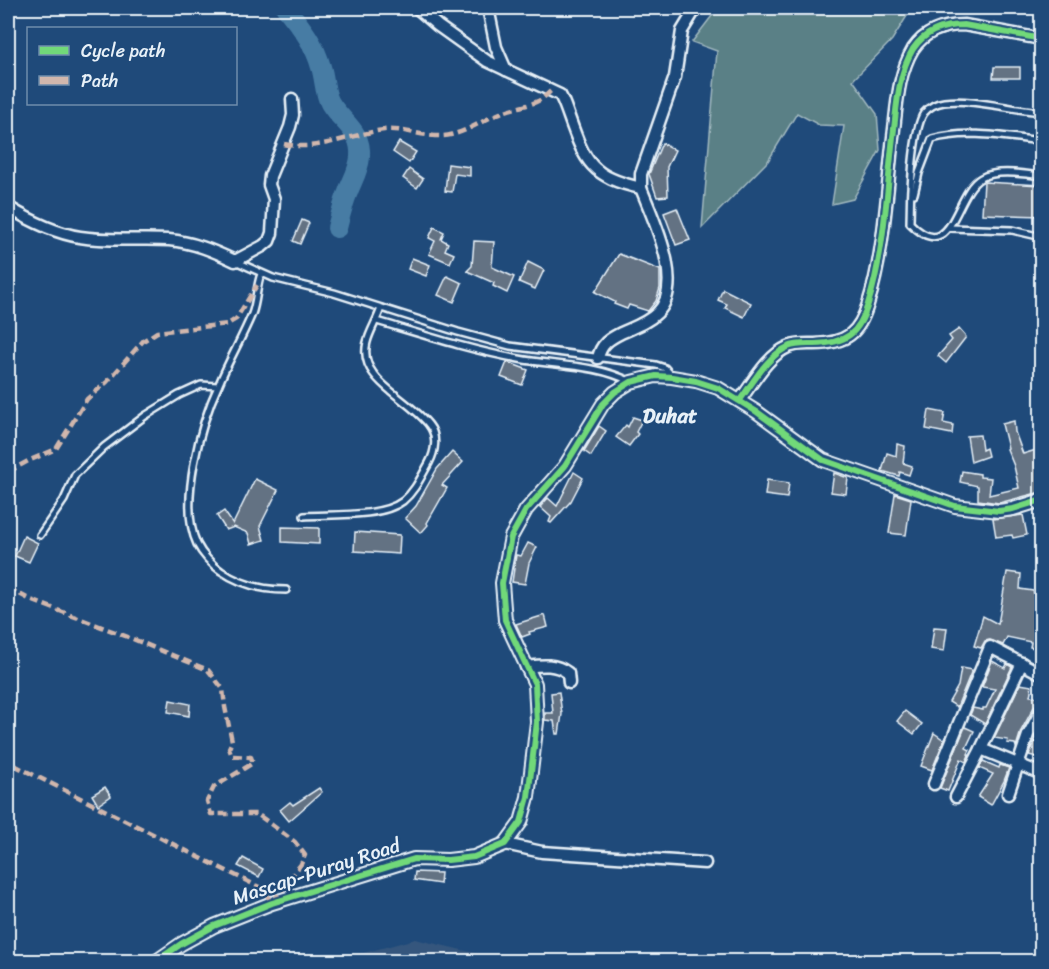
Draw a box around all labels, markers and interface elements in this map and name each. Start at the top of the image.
legend [27,27,237,105]
text: Cycle path [81,35,165,67]
text: Path [81,65,118,97]
district label: Duhat [643,397,698,435]
street label: Mascap-Puray Road [228,827,406,915]

